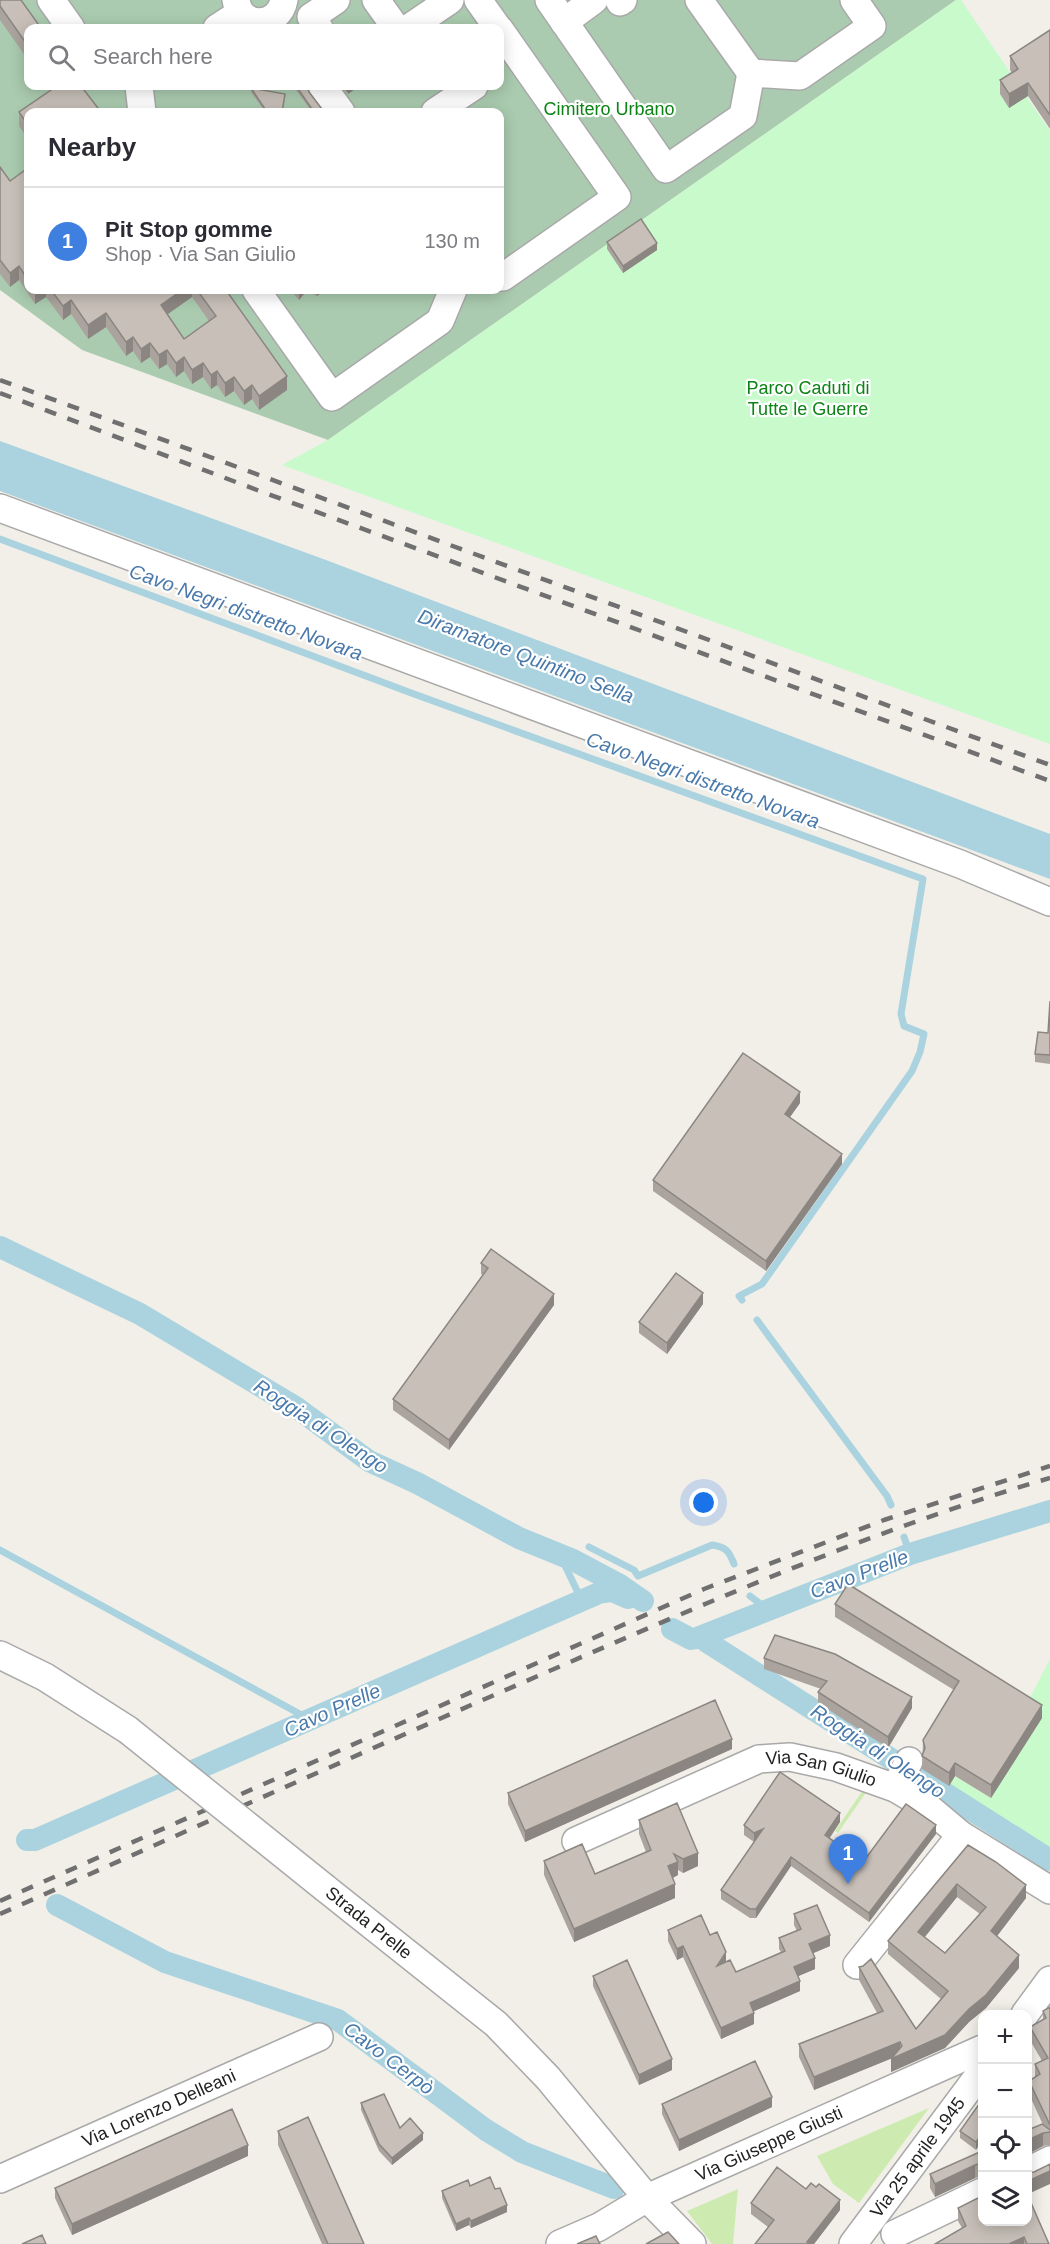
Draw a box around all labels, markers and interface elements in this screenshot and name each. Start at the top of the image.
search box [24,24,504,90]
icon: search [45,41,78,74]
text: Search here [93,44,213,69]
park label: Cimitero Urbano [543,99,675,119]
text: Nearby [48,132,136,162]
text: Pit Stop gomme [105,217,272,242]
text: 1 [62,230,73,252]
text: 130 m [424,230,480,252]
text: Shop · Via San Giulio [105,243,296,265]
park label: Parco Caduti di Tutte le Guerre [746,378,870,419]
water label: Cavo Negri distretto Novara [126,559,366,665]
water label: Diramatore Quintino Sella [415,605,637,707]
water label: Cavo Negri distretto Novara [583,727,823,833]
water label: Roggia di Olengo [250,1375,392,1477]
your location [689,1488,718,1517]
water label: Cavo Prelle [807,1545,911,1603]
water label: Cavo Prelle [280,1679,384,1741]
water label: Roggia di Olengo [807,1700,949,1802]
street label: Via San Giulio [765,1747,879,1791]
pin: 1 [828,1834,868,1884]
street label: Strada Prelle [322,1883,416,1963]
map controls [978,2010,1032,2226]
button: + [978,2010,1032,2064]
water label: Cavo Cerpò [340,2017,438,2099]
button: − [978,2064,1032,2118]
street label: Via Lorenzo Delleani [79,2065,239,2151]
street label: Via 25 aprile 1945 [866,2093,969,2221]
street label: Via Giuseppe Giusti [692,2102,846,2185]
button: locate [978,2118,1032,2172]
button: layers [978,2172,1032,2226]

